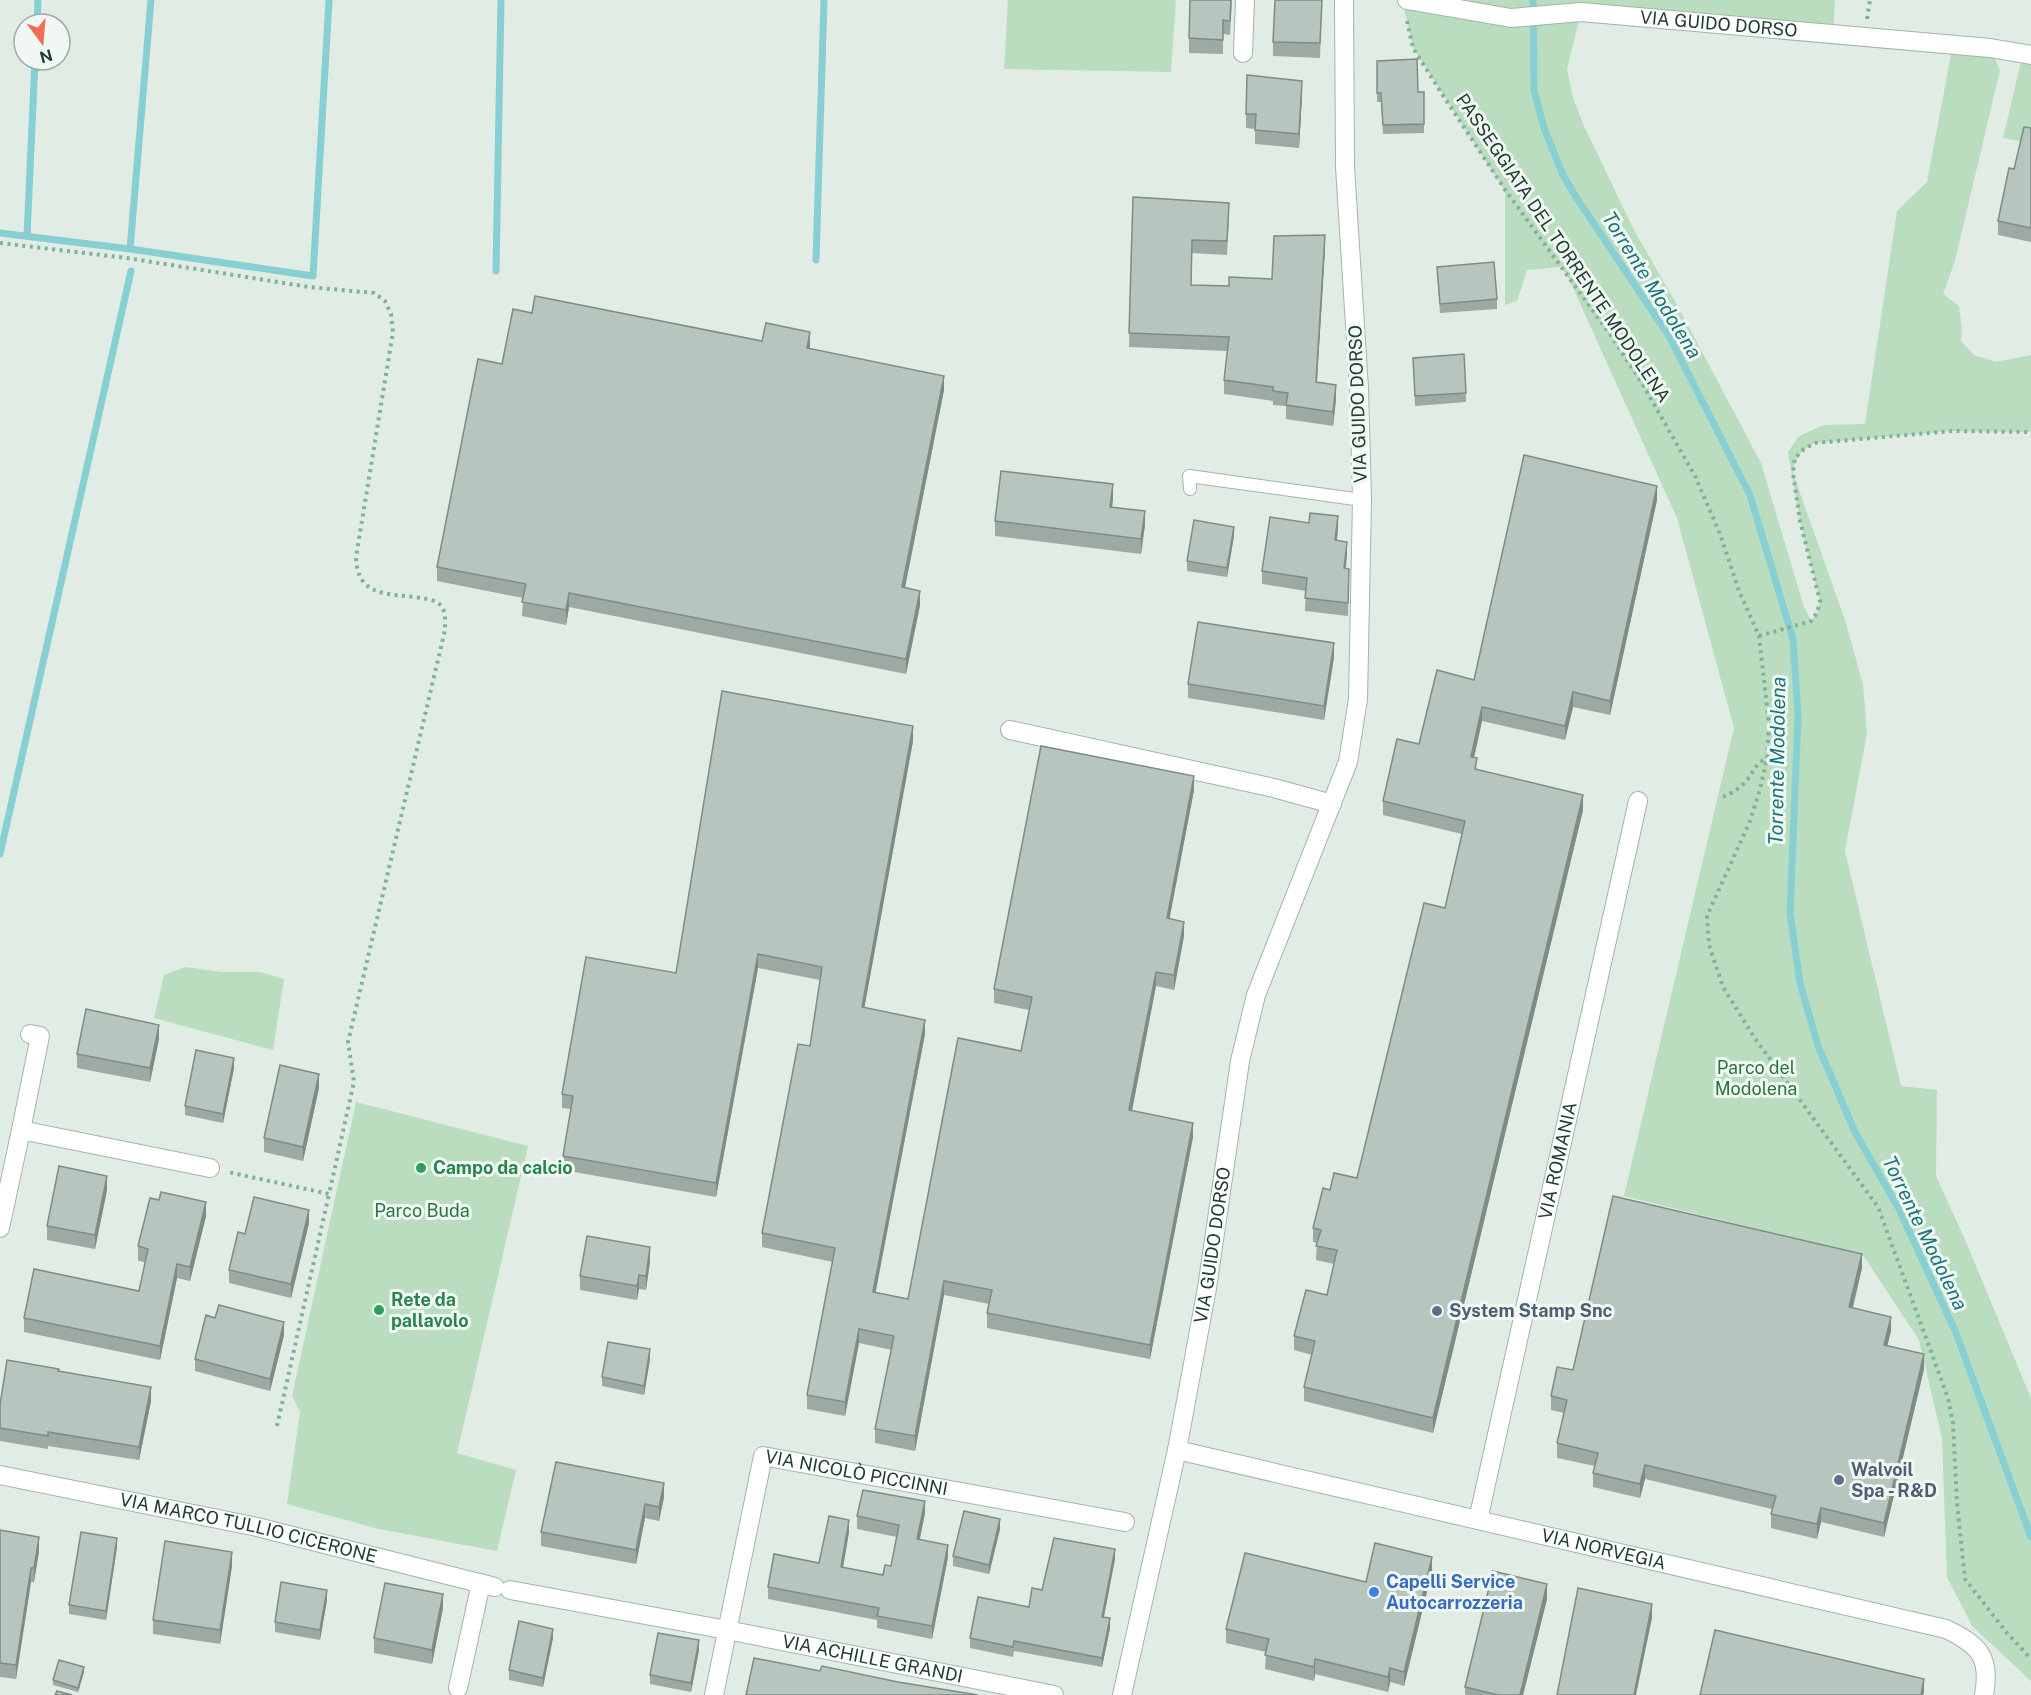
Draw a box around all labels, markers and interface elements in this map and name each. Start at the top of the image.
street label: VIA GUIDO DORSO [1639,6,1798,41]
north arrow [12,12,72,72]
text: N [37,45,55,67]
street label: PASSEGGIATA DEL TORRENTE MODOLENA [1452,89,1675,406]
water label: Torrente Modolena [1597,207,1707,363]
street label: VIA GUIDO DORSO [1344,325,1371,483]
water label: Torrente Modolena [1764,677,1790,845]
park label: Parco del Modolena [1715,1057,1797,1099]
street label: VIA ROMANIA [1534,1100,1581,1221]
water label: Torrente Modolena [1877,1152,1973,1314]
place label: Campo da calcio [433,1157,573,1178]
marker: Campo da calcio [414,1161,428,1175]
street label: VIA GUIDO DORSO [1190,1166,1234,1325]
park label: Parco Buda [374,1200,470,1221]
place label: Rete da pallavolo [391,1289,469,1331]
place label: System Stamp Snc [1449,1300,1613,1321]
marker: Rete da pallavolo [372,1303,386,1317]
marker: System Stamp Snc [1430,1304,1444,1318]
street label: VIA NICOLÒ PICCINNI [764,1446,950,1499]
place label: Walvoil Spa - R&D [1851,1459,1937,1501]
marker: Walvoil Spa - R&D [1832,1473,1846,1487]
street label: VIA MARCO TULLIO CICERONE [118,1489,379,1567]
street label: VIA NORVEGIA [1539,1524,1668,1574]
place label: Capelli Service Autocarrozzeria [1386,1571,1523,1613]
marker: Capelli Service Autocarrozzeria [1367,1585,1381,1599]
street label: VIA ACHILLE GRANDI [781,1630,965,1687]

